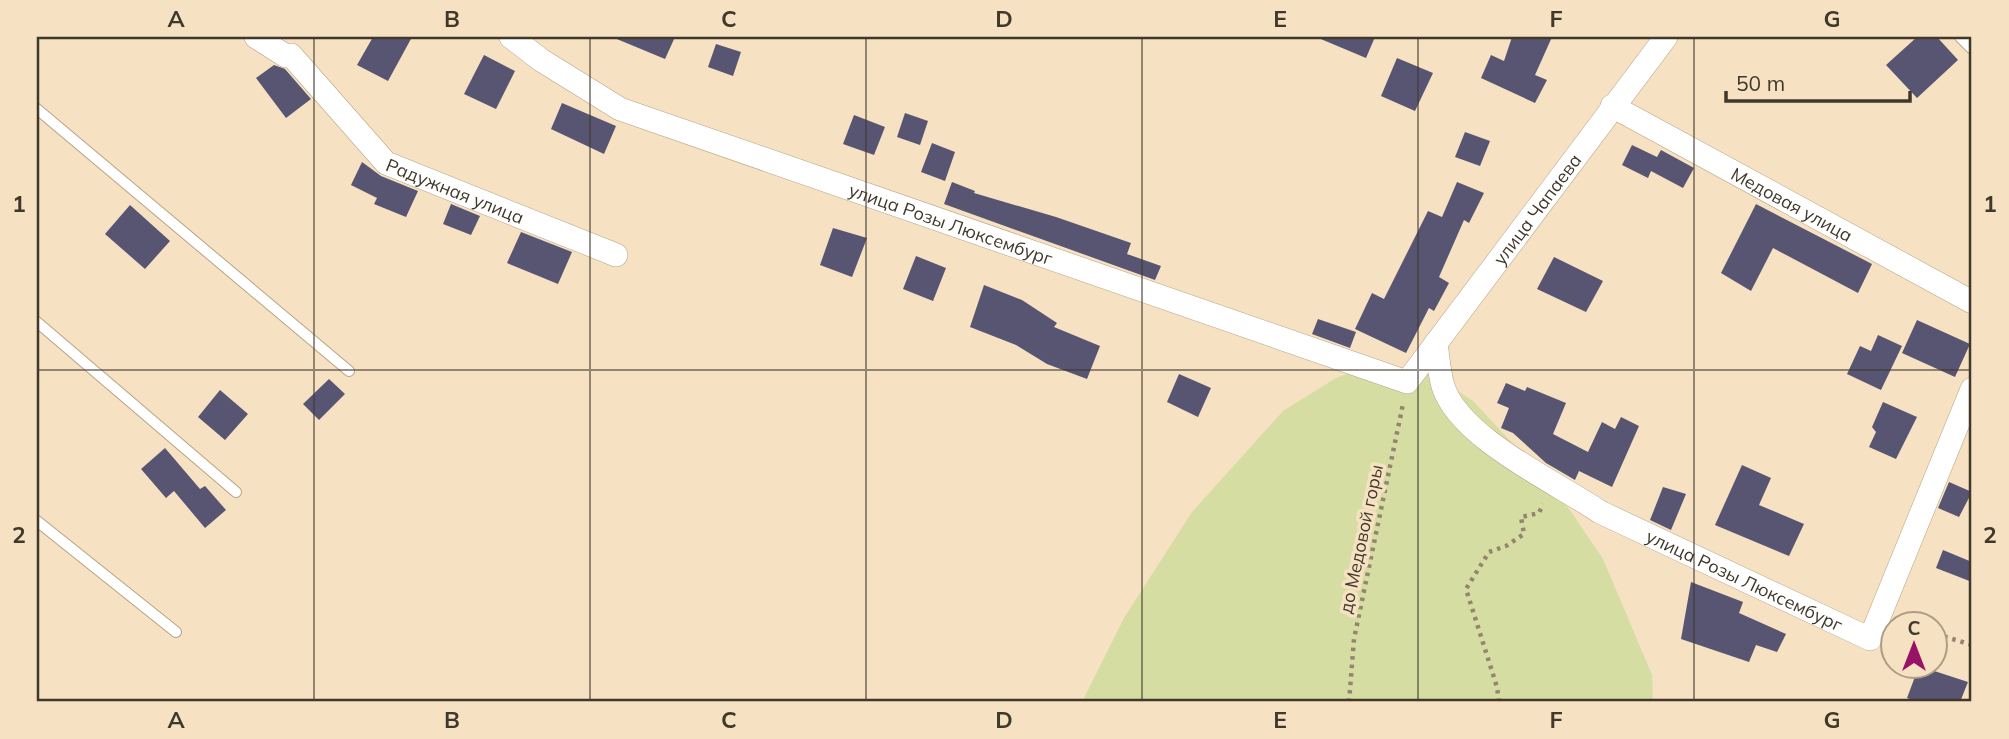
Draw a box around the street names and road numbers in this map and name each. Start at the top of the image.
street label: улица Чапаева [1488,149,1586,269]
street label: Радужная улица [383,153,528,229]
street label: Медовая улица [1727,162,1857,246]
street label: улица Розы Люксембург [846,178,1056,270]
street label: до Медовой горы [1334,462,1388,616]
street label: улица Розы Люксембург [1643,524,1846,636]

